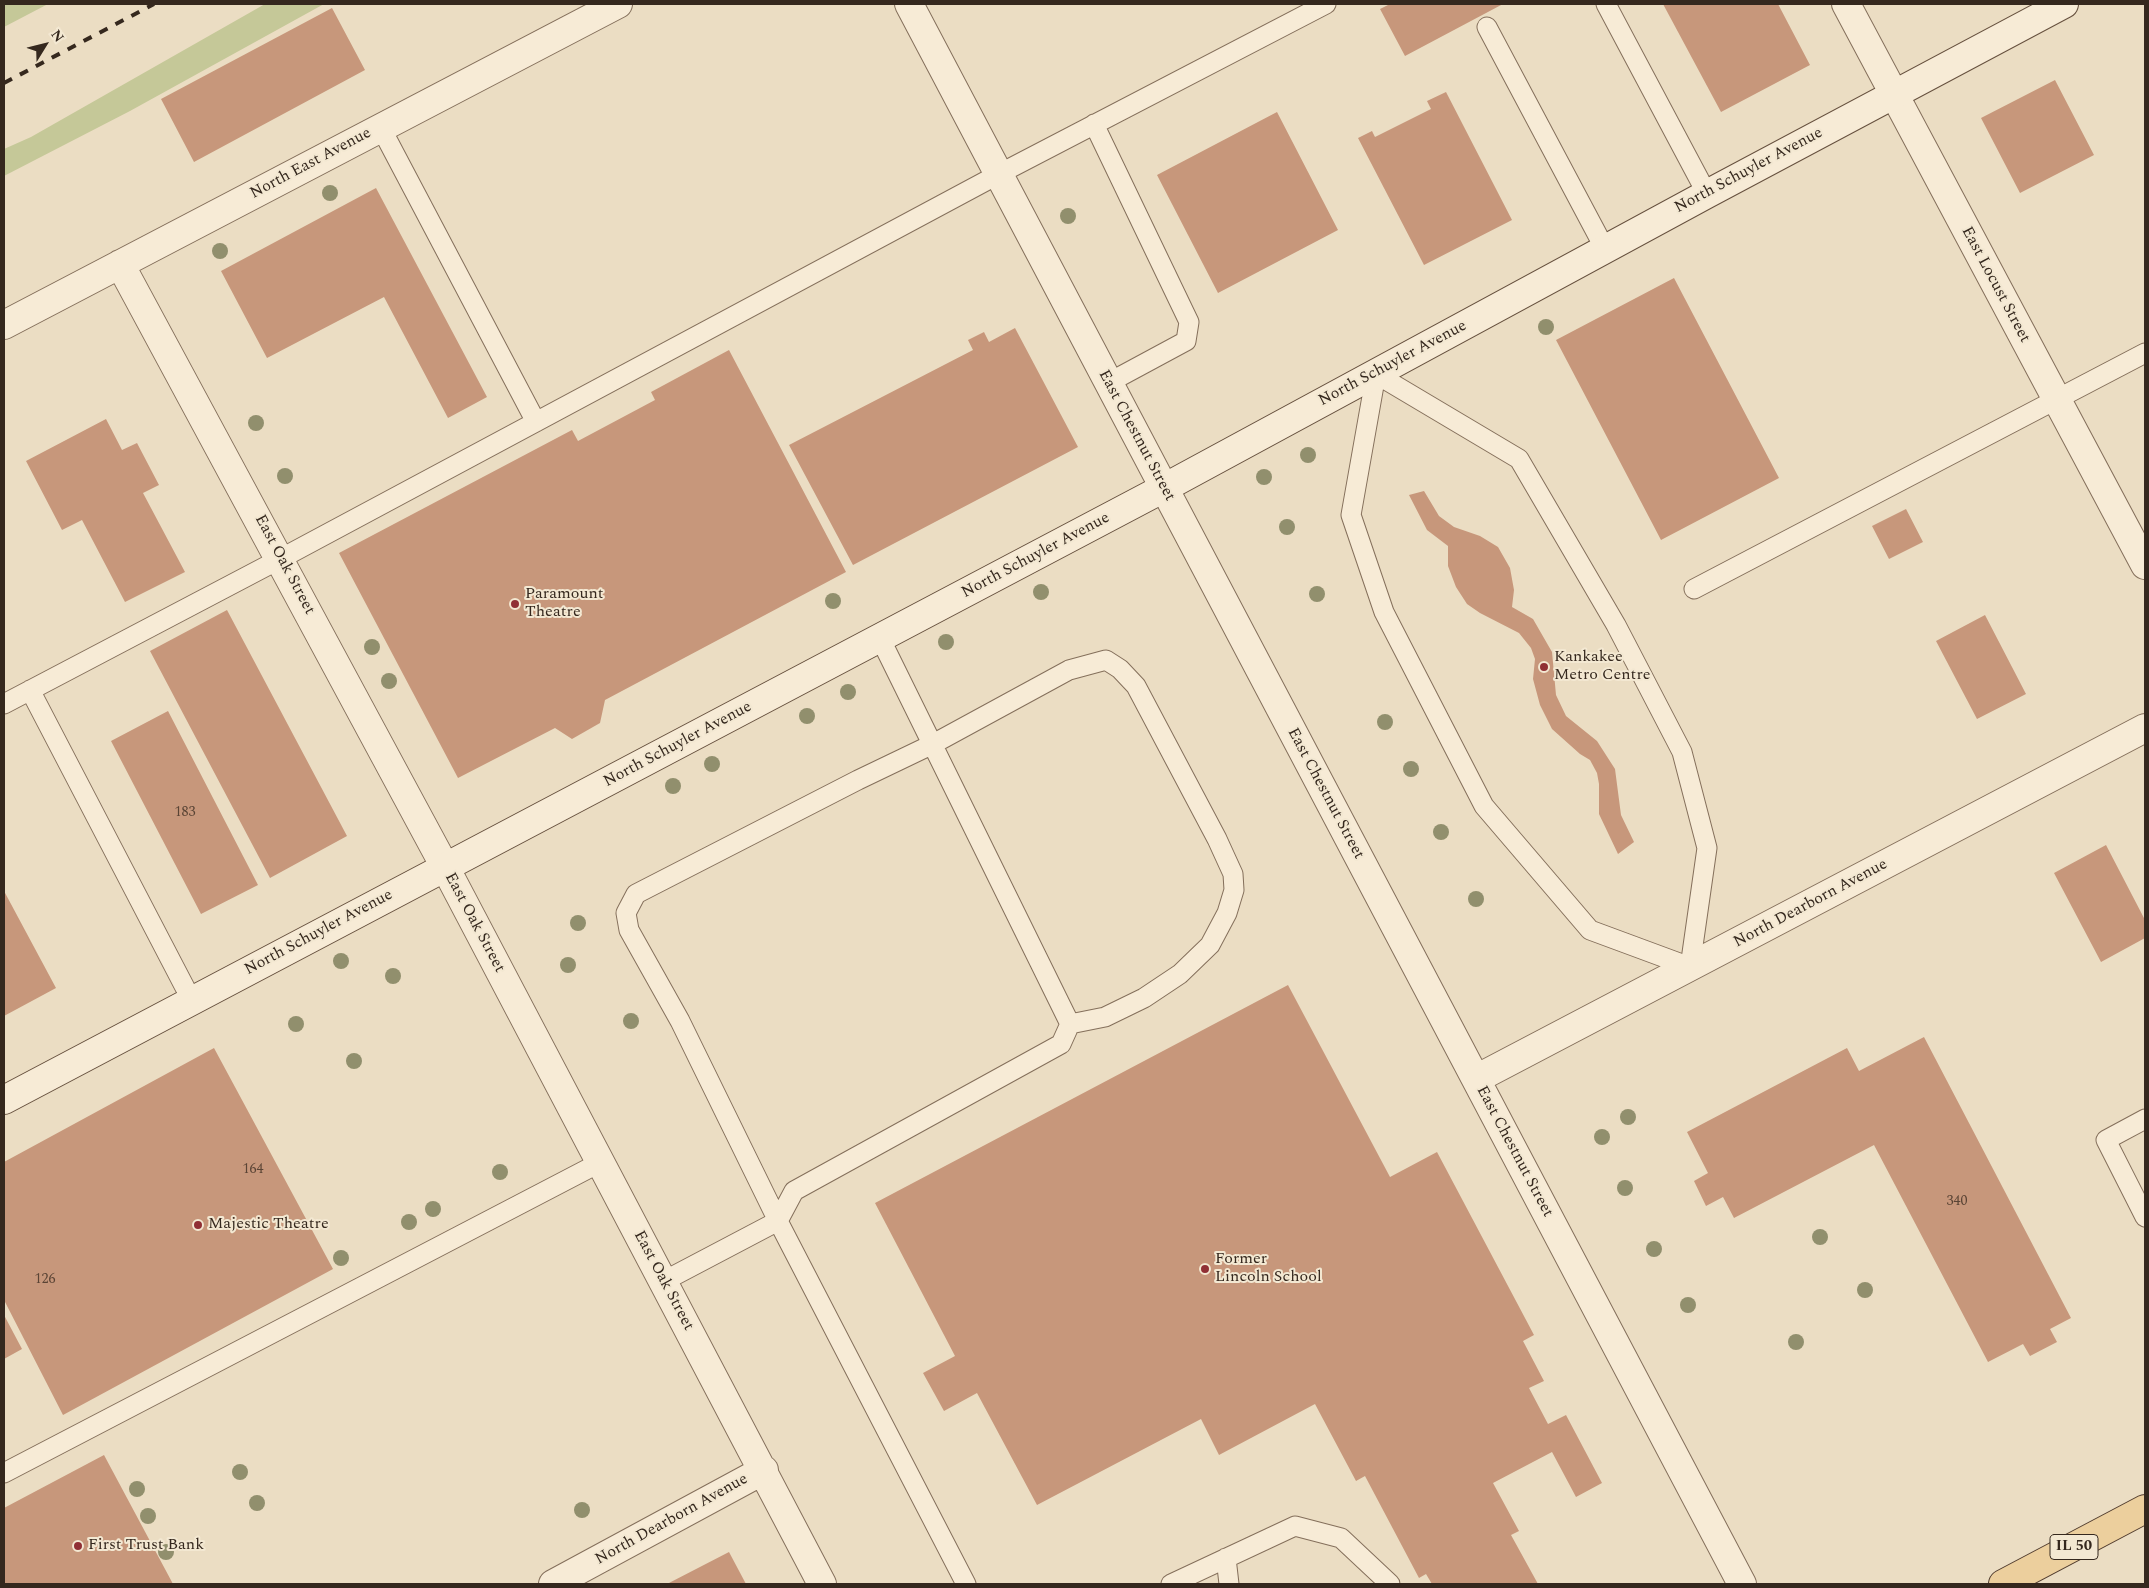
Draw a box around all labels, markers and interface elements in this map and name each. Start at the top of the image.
north arrow [20,20,70,70]
text: N [46,25,69,47]
street label: North East Avenue [247,124,375,204]
street label: North Schuyler Avenue [1672,124,1826,218]
street label: East Locust Street [1956,224,2034,346]
street label: North Schuyler Avenue [1316,317,1470,411]
street label: East Chestnut Street [1093,367,1179,505]
street label: North Schuyler Avenue [959,509,1113,603]
street label: East Oak Street [250,512,318,618]
place label: Paramount Theatre [525,585,603,623]
marker: Paramount Theatre [509,598,521,610]
place label: Kankakee Metro Centre [1554,648,1650,686]
marker: Kankakee Metro Centre [1538,661,1550,673]
street label: North Schuyler Avenue [601,698,755,792]
street label: East Chestnut Street [1282,725,1368,863]
house number: 183 [175,805,195,821]
street label: North Dearborn Avenue [1731,855,1891,953]
street label: East Oak Street [440,870,508,976]
street label: North Schuyler Avenue [242,886,396,980]
street label: East Chestnut Street [1471,1083,1557,1221]
house number: 164 [243,1162,263,1178]
house number: 340 [1947,1194,1967,1210]
place label: Majestic Theatre [208,1215,329,1235]
marker: Majestic Theatre [192,1219,204,1231]
street label: East Oak Street [629,1228,697,1334]
place label: Former Lincoln School [1215,1250,1322,1288]
marker: Former Lincoln School [1199,1263,1211,1275]
house number: 126 [35,1272,55,1288]
street label: North Dearborn Avenue [592,1470,752,1570]
road number: IL 50 [2050,1534,2098,1560]
place label: First Trust Bank [88,1536,204,1556]
marker: First Trust Bank [72,1540,84,1552]

